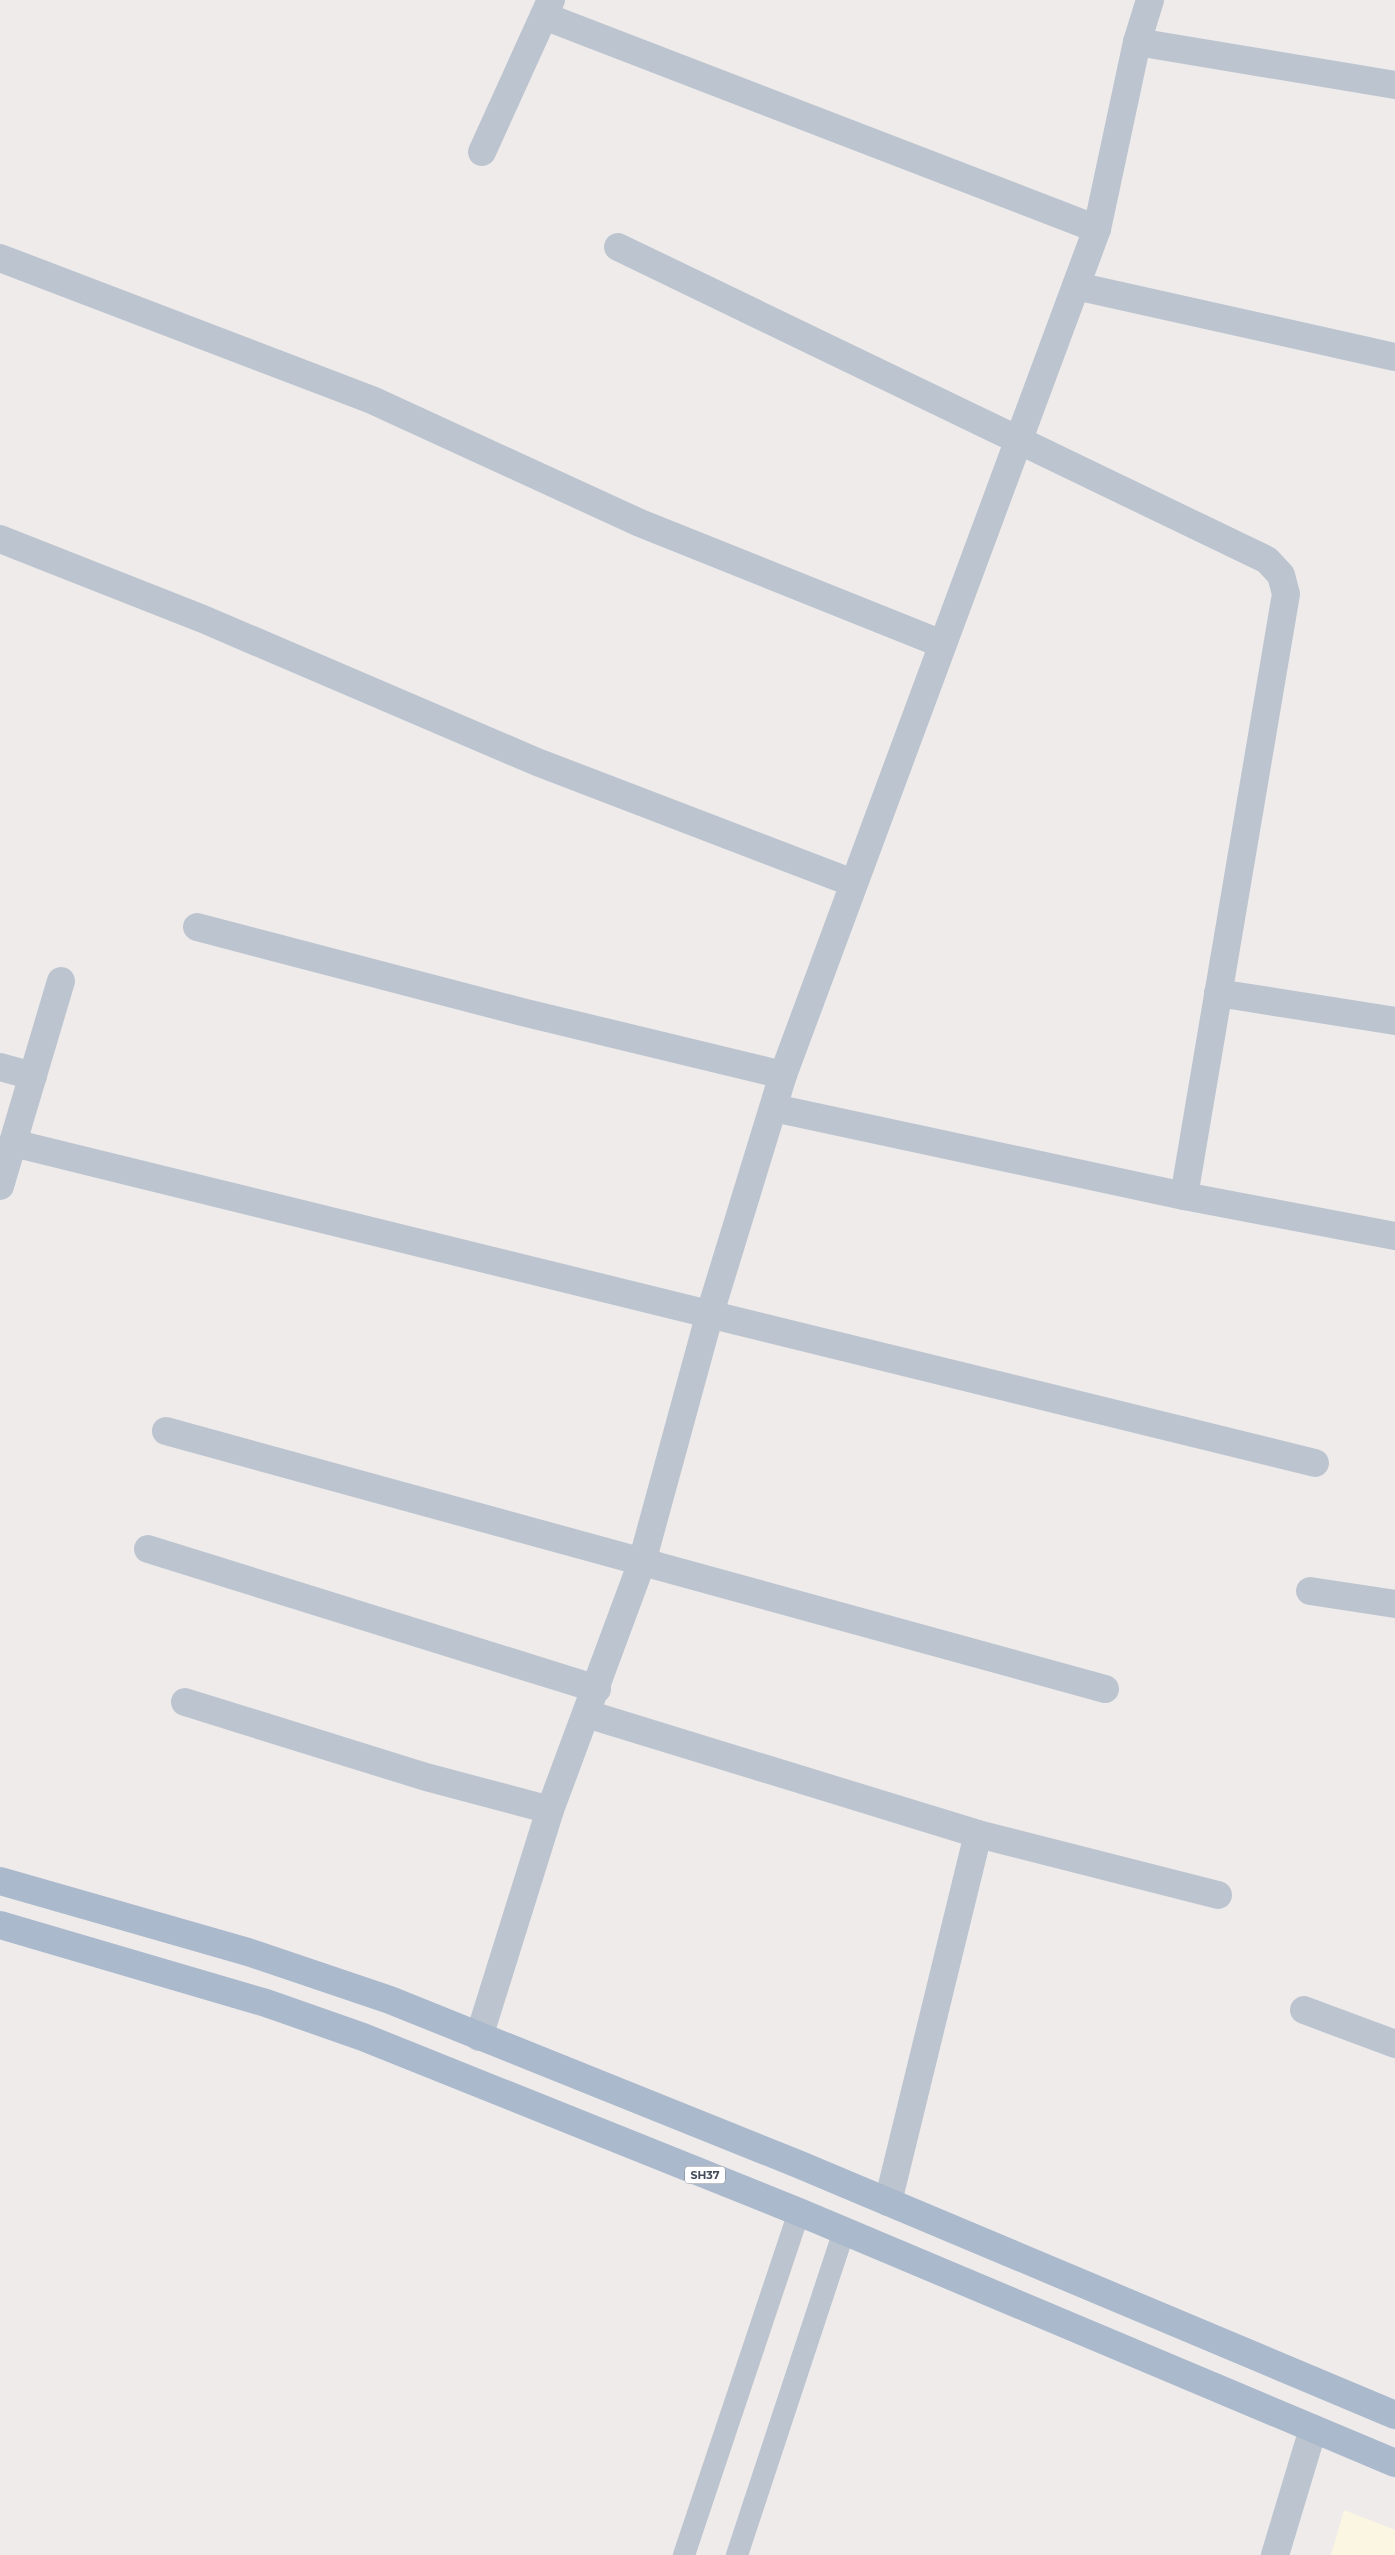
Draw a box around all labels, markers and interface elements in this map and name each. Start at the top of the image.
road number: SH37 [685,2166,725,2184]

